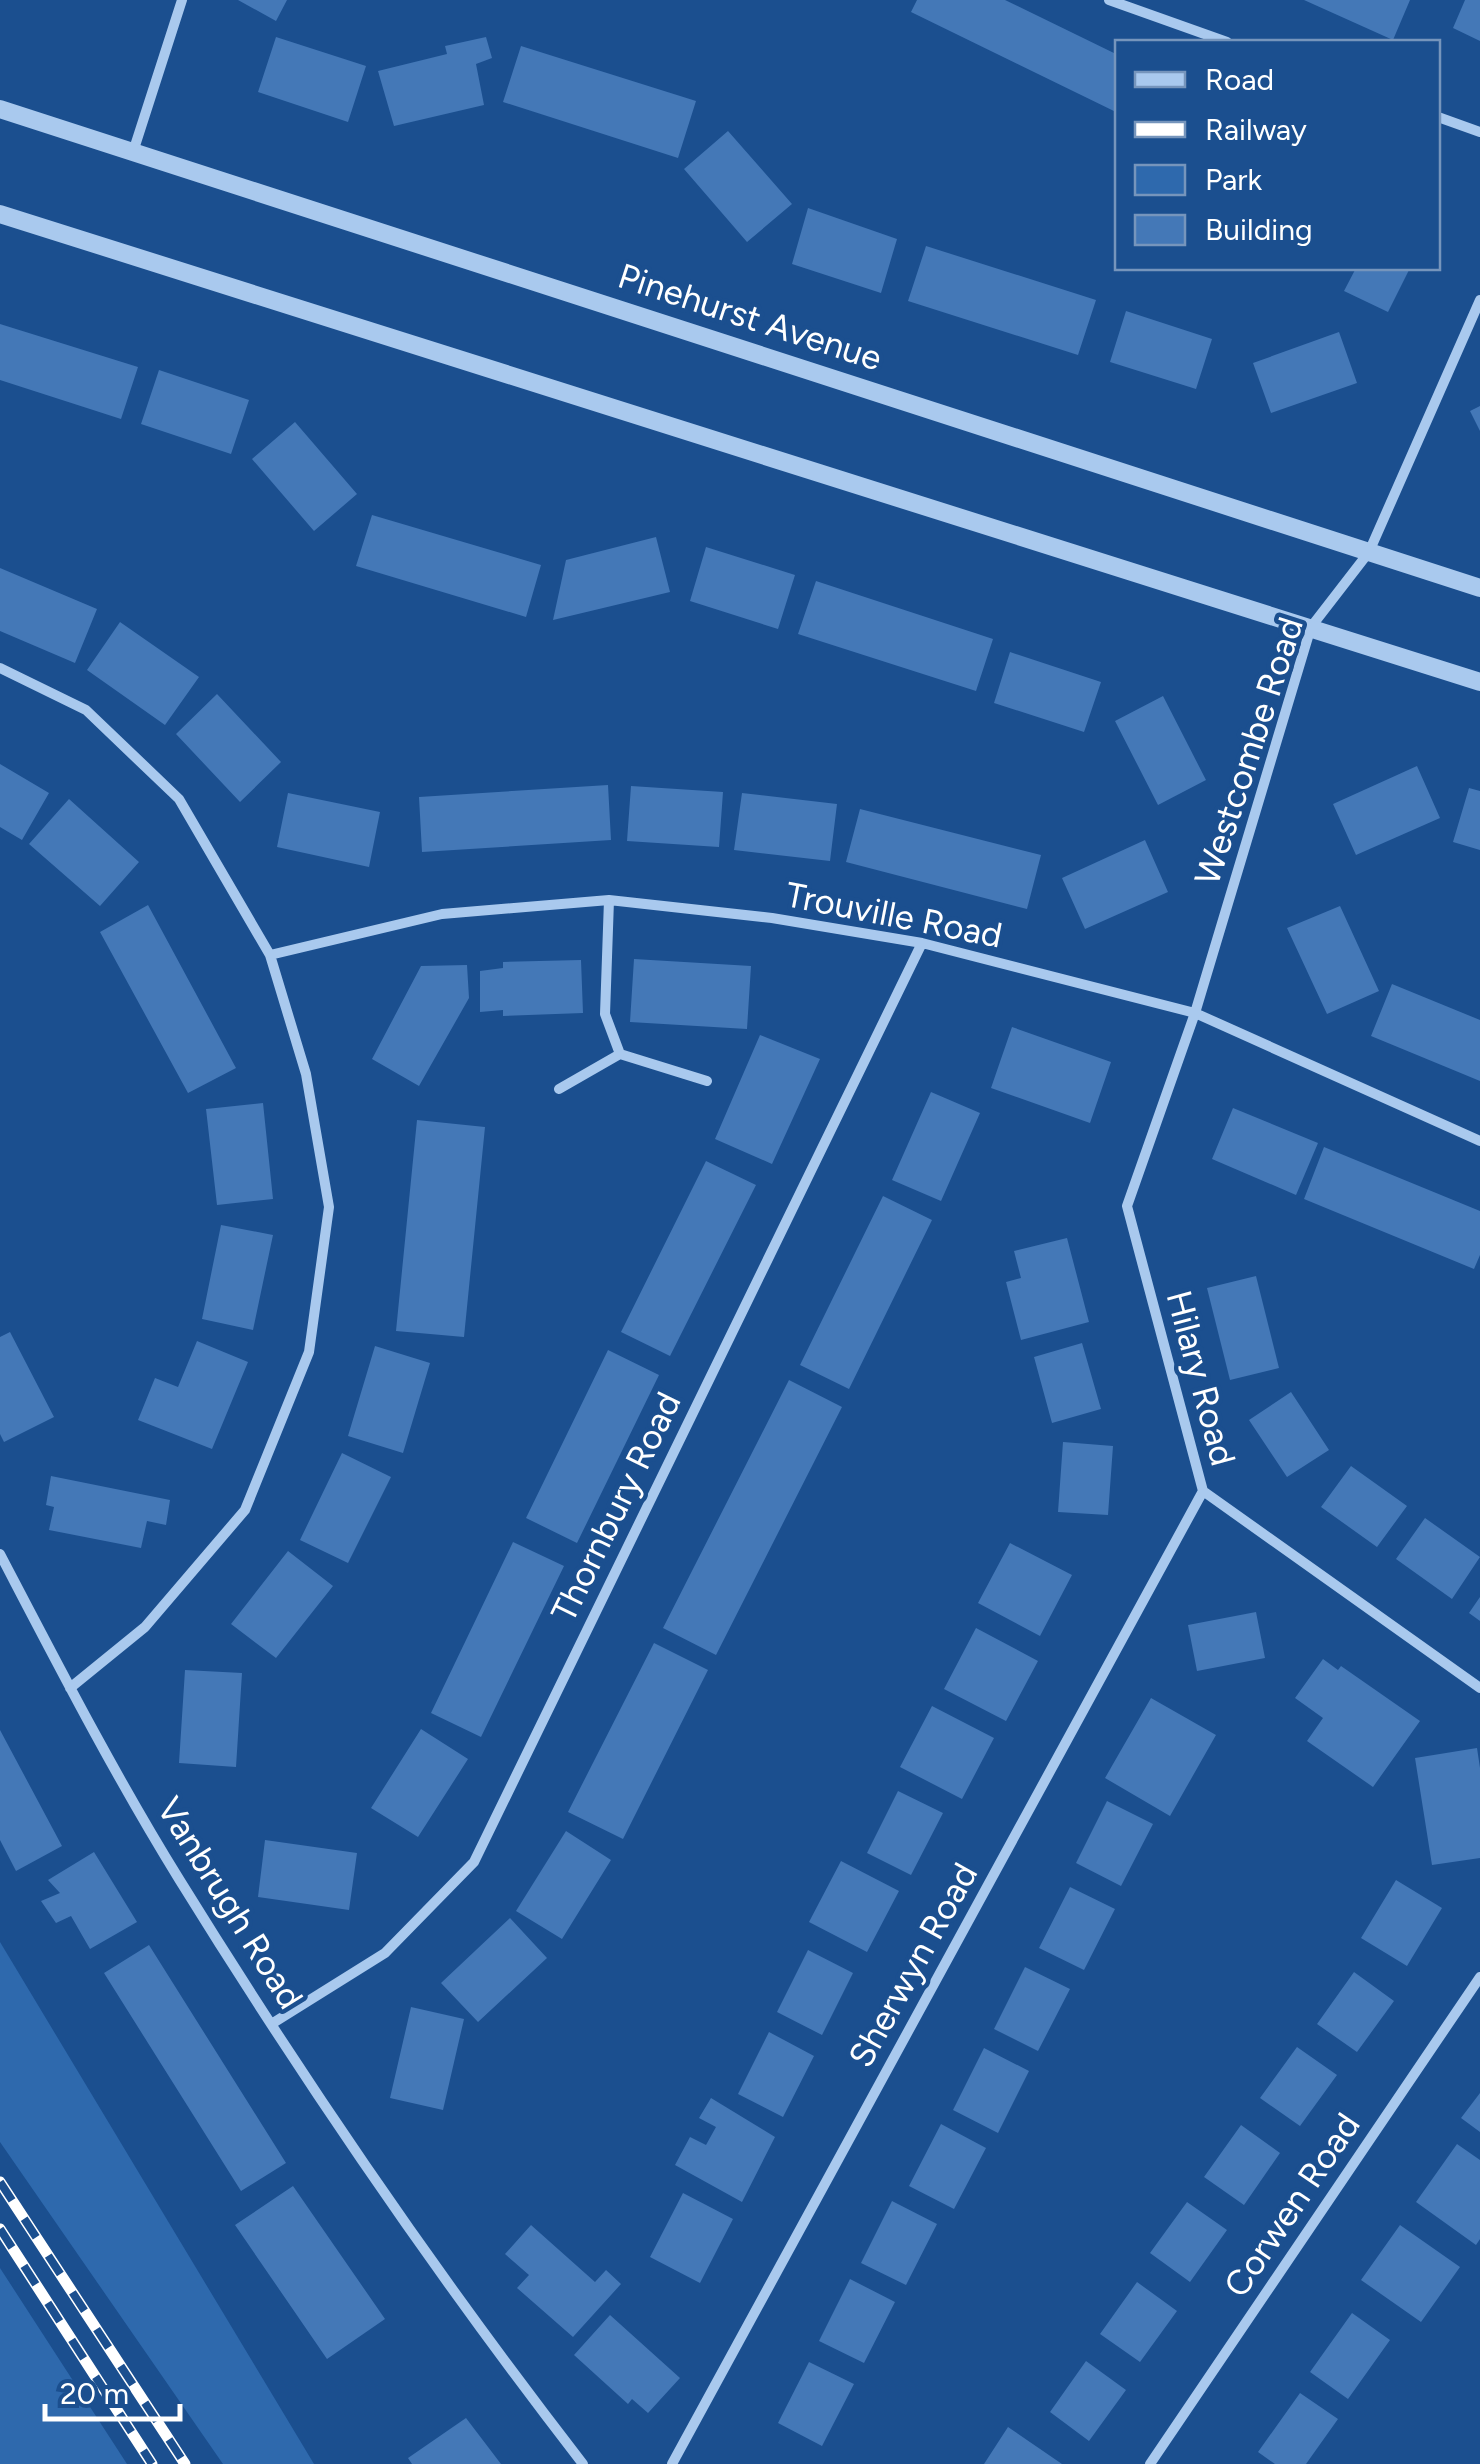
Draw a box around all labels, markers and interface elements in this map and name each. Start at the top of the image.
legend [1115,40,1440,270]
text: Road [1205,61,1274,98]
text: Railway [1205,111,1307,148]
text: Park [1205,161,1263,198]
text: Building [1205,211,1313,248]
street label: Pinehurst Avenue [613,255,887,379]
street label: Westcombe Road [1186,612,1312,890]
street label: Trouville Road [782,873,1006,957]
street label: Hilary Road [1157,1286,1245,1470]
street label: Thornbury Road [542,1385,690,1629]
street label: Vanbrugh Road [148,1790,312,2016]
street label: Sherwyn Road [840,1856,986,2074]
street label: Corwen Road [1215,2105,1369,2305]
scale bar [45,2359,180,2421]
text: 20 m [60,2375,129,2412]

